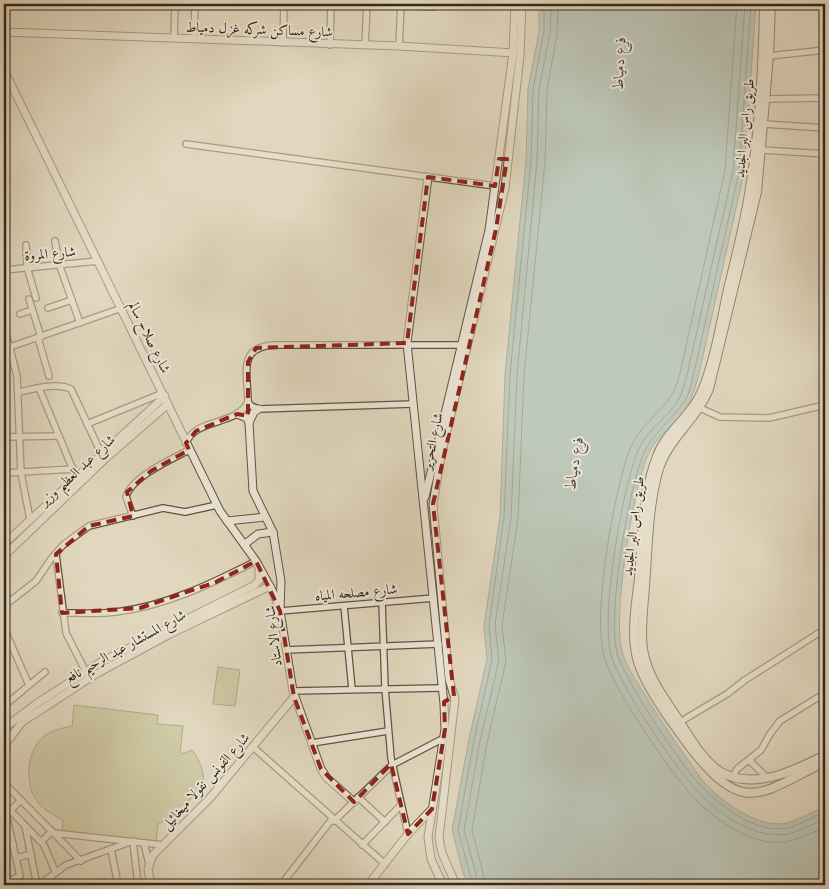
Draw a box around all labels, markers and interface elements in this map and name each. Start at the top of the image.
street label: شارع مساكن شركه غزل دمياط [185,17,333,44]
water label: فرع دمياط [608,36,633,90]
street label: طريق راس البر الجديد [730,77,758,179]
street label: شارع المروة [24,242,77,267]
street label: شارع صلاح سالم [121,298,175,378]
street label: شارع التحرير [417,411,450,474]
street label: شارع عبد العظيم وزير [34,430,122,515]
water label: فرع دمياط [560,435,591,491]
street label: طريق راس البر الجديد [618,475,648,577]
street label: شارع مصلحه المياه [314,579,398,608]
street label: شارع الاستاد [260,604,289,667]
street label: شارع المستشار عبد الرحيم نافع [61,605,191,691]
street label: شارع الفونس نقولا ميخائيل [157,729,256,835]

